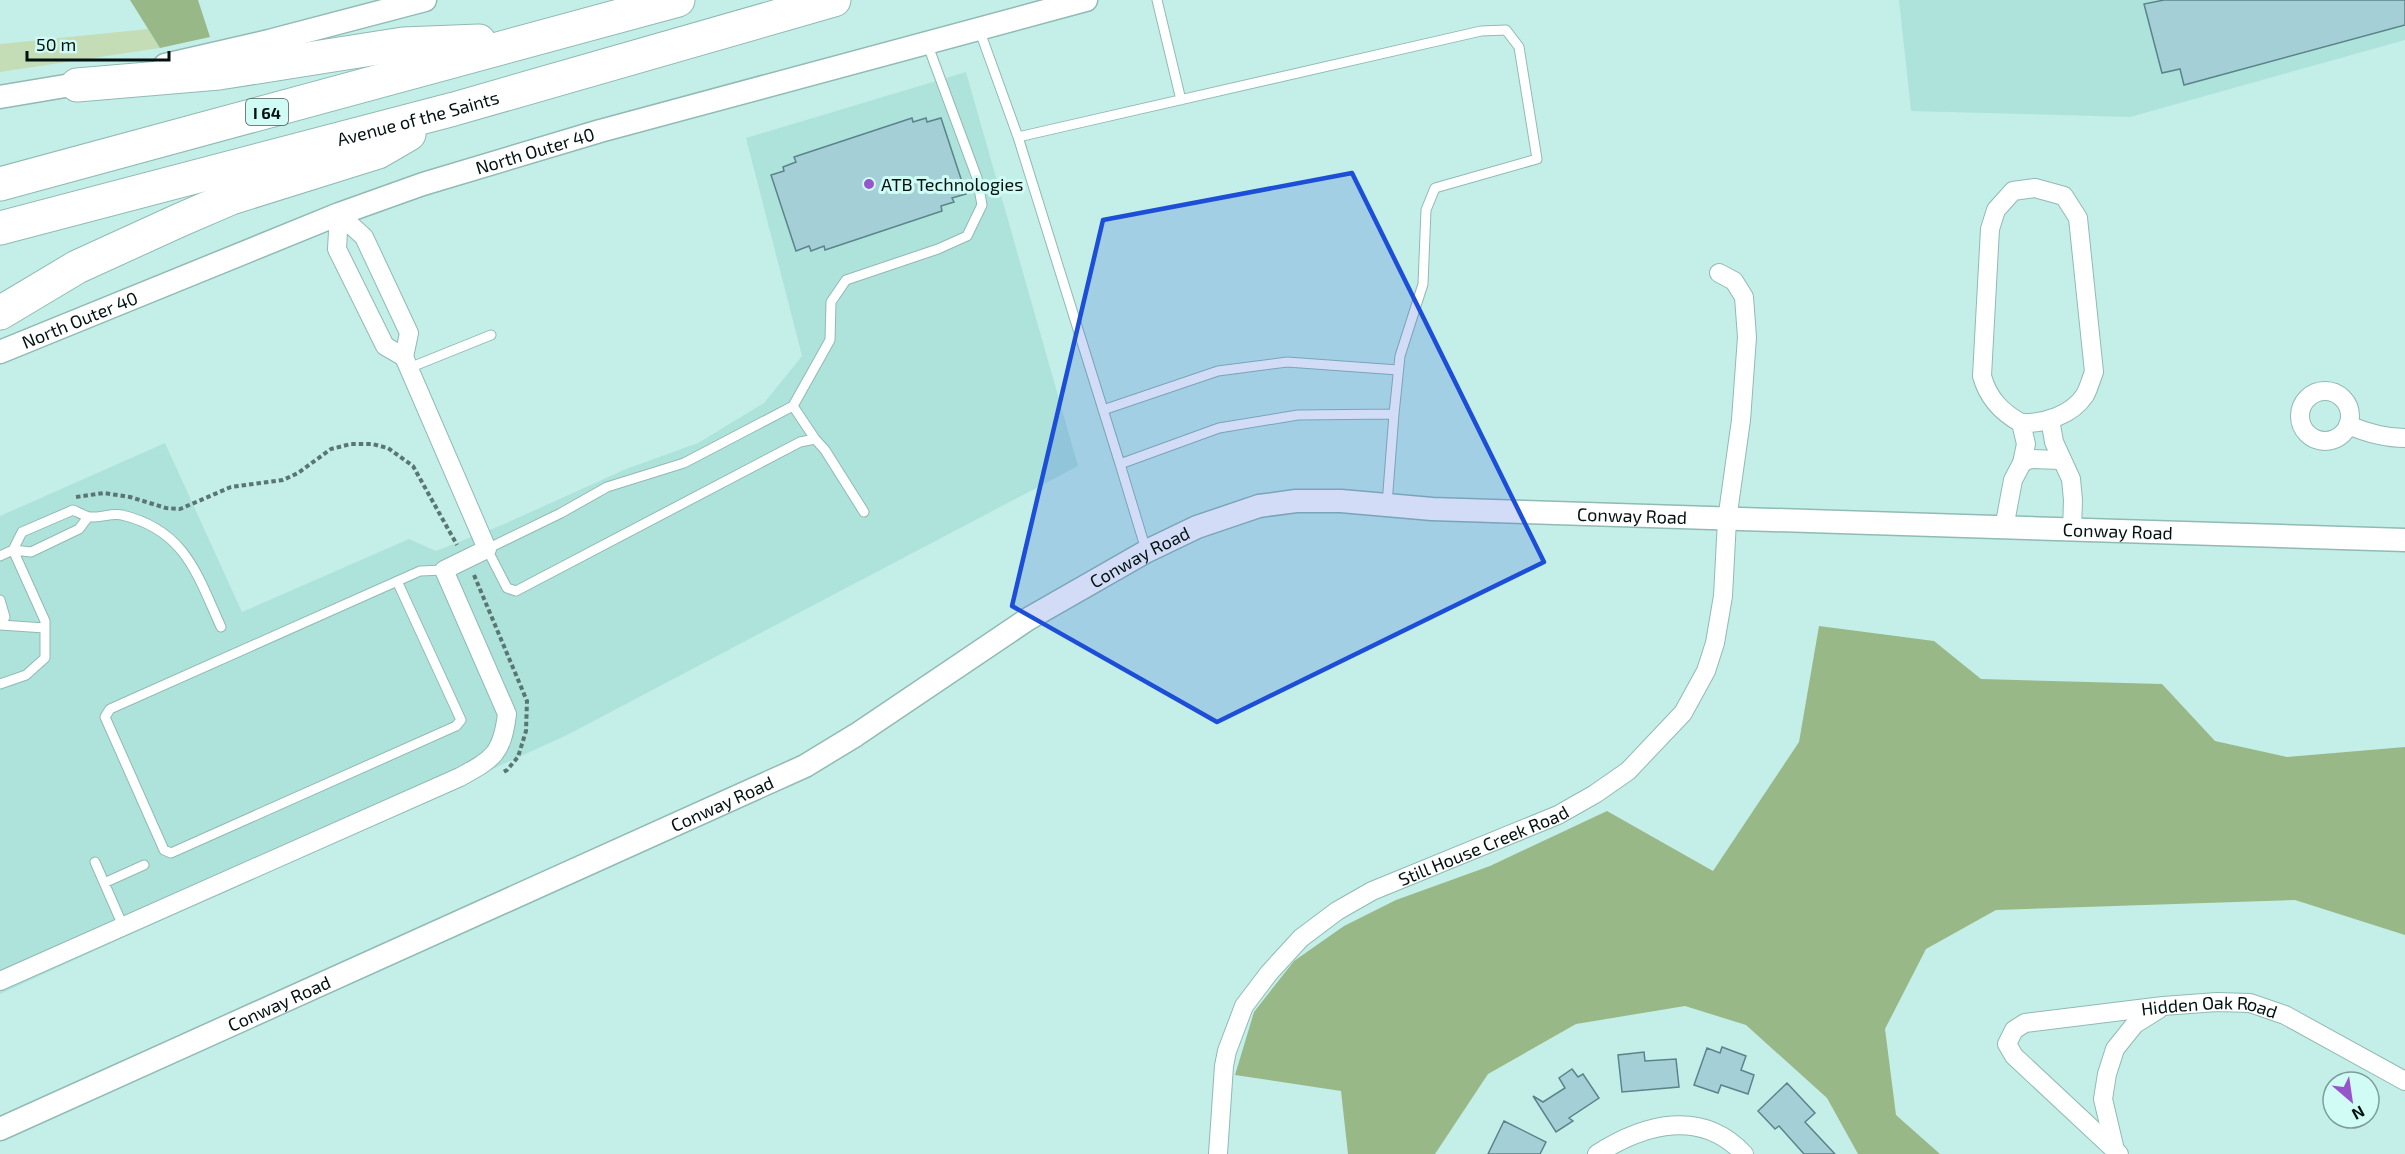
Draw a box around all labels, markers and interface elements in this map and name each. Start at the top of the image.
scale bar [27,24,170,62]
text: 50 m [36,33,76,55]
street label: Avenue of the Saints [334,86,501,150]
road number: I 64 [246,99,288,125]
street label: North Outer 40 [473,122,597,179]
place label: ATB Technologies [881,173,1023,195]
marker: ATB Technologies [862,177,876,191]
street label: North Outer 40 [18,286,141,353]
street label: Conway Road [1577,503,1687,528]
street label: Conway Road [2062,518,2173,544]
street label: Conway Road [1086,521,1193,593]
street label: Conway Road [667,771,777,836]
street label: Still House Creek Road [1395,800,1572,890]
street label: Conway Road [224,971,334,1036]
street label: Hidden Oak Road [2140,991,2280,1023]
north arrow [2321,1070,2381,1130]
text: N [2349,1102,2368,1125]

